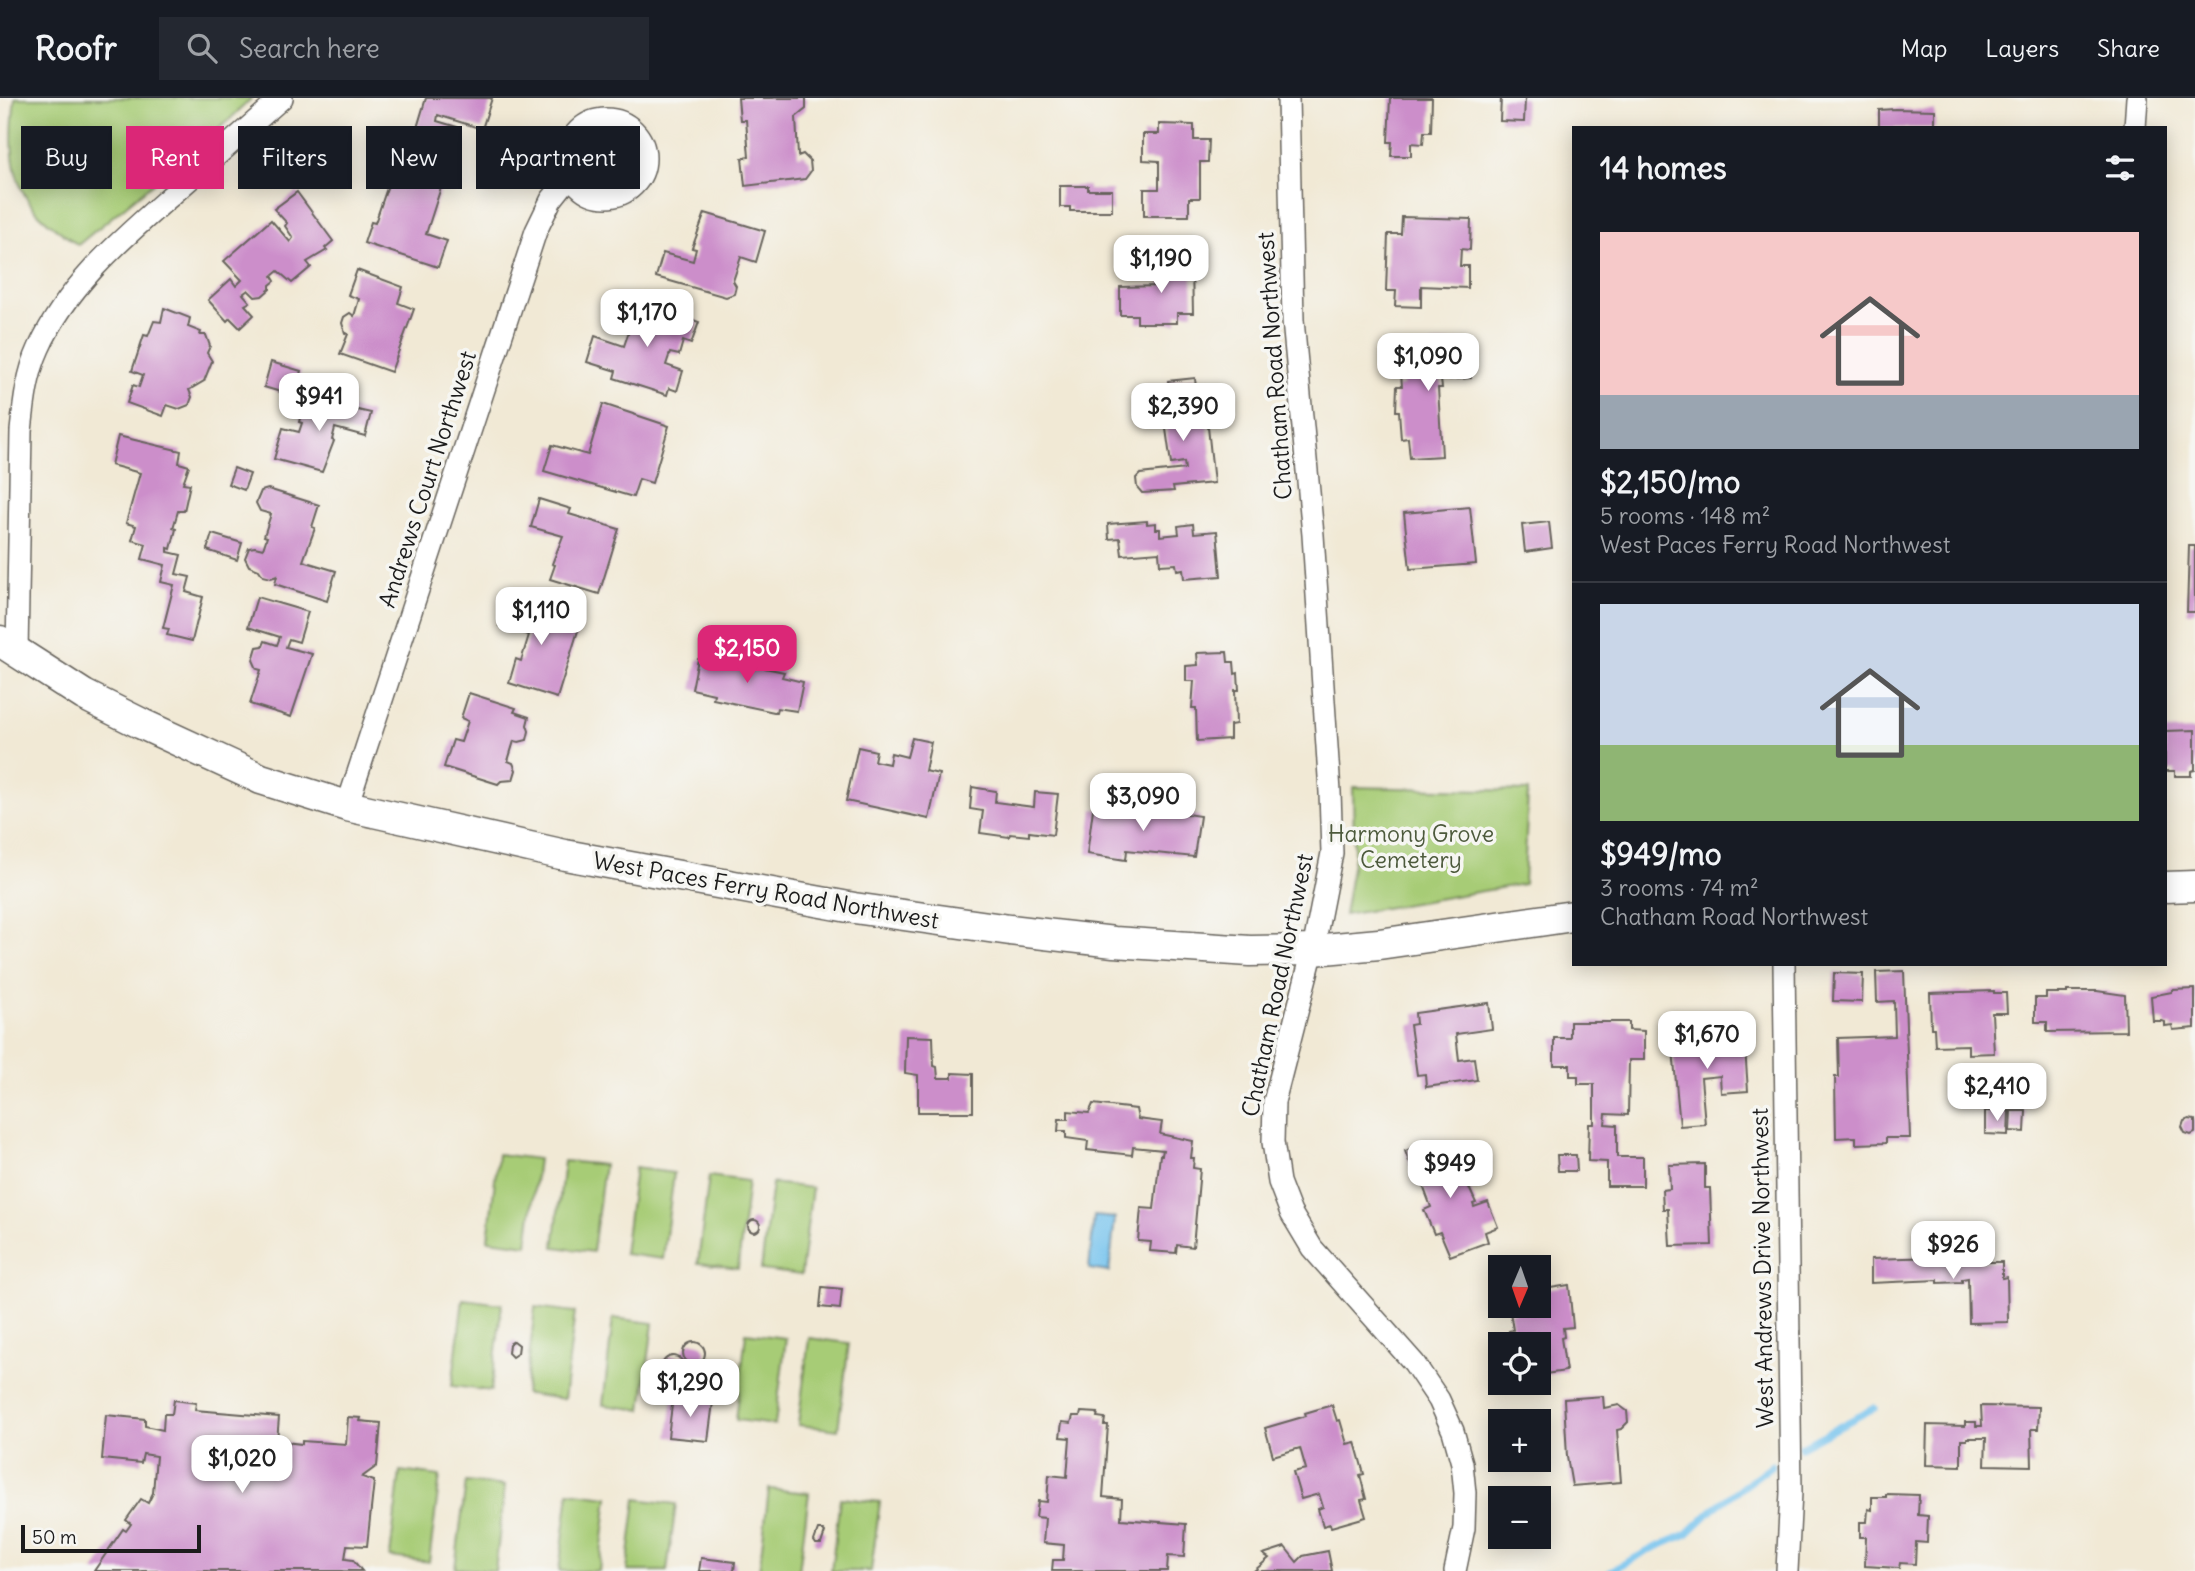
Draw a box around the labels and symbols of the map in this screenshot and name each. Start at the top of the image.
street label: Chatham Road Northwest [1250,231,1298,501]
pin: $1,190 [1104,236,1218,295]
pin: $1,170 [590,289,704,349]
pin: $1,090 [1371,334,1485,393]
street label: Andrews Court Northwest [372,347,482,611]
pin: $941 [278,374,360,433]
pin: $2,390 [1126,384,1240,443]
pin: $1,110 [484,588,598,647]
pin: $2,150 [690,626,804,685]
pin: $3,090 [1086,774,1200,833]
park label: Harmony Grove Cemetery [1328,819,1494,874]
street label: West Paces Ferry Road Northwest [591,845,941,935]
street label: Chatham Road Northwest [1235,851,1319,1119]
pin: $1,670 [1650,1012,1764,1071]
pin: $2,410 [1940,1063,2054,1123]
street label: West Andrews Drive Northwest [1745,1107,1779,1428]
pin: $949 [1409,1140,1491,1200]
pin: $926 [1912,1222,1994,1281]
north arrow [1488,1255,1550,1318]
pin: $1,290 [633,1360,747,1419]
pin: $1,020 [185,1436,299,1495]
scale bar [21,1522,201,1554]

